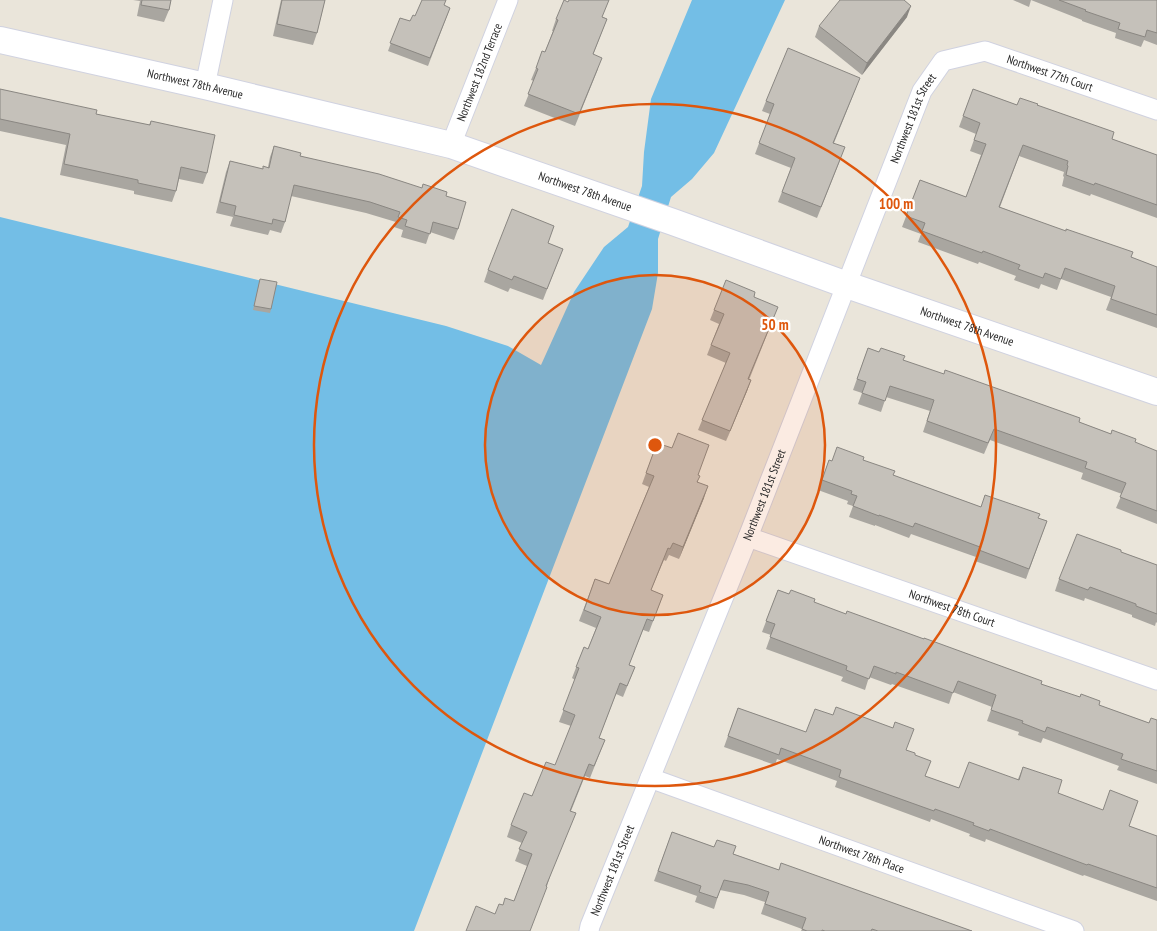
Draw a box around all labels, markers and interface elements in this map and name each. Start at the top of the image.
street label: Northwest 182nd Terrace [453,21,505,123]
street label: Northwest 77th Court [1005,51,1096,95]
street label: Northwest 78th Avenue [146,65,245,102]
street label: Northwest 181st Street [887,70,939,165]
street label: Northwest 78th Avenue [537,168,634,214]
text: 100 m [879,194,913,213]
street label: Northwest 78th Avenue [918,303,1016,349]
text: 50 m [761,315,789,334]
centre of rings [646,436,664,454]
street label: Northwest 181st Street [739,446,789,543]
street label: Northwest 78th Court [907,586,998,630]
street label: Northwest 181st Street [587,822,637,918]
street label: Northwest 78th Place [817,832,907,876]

